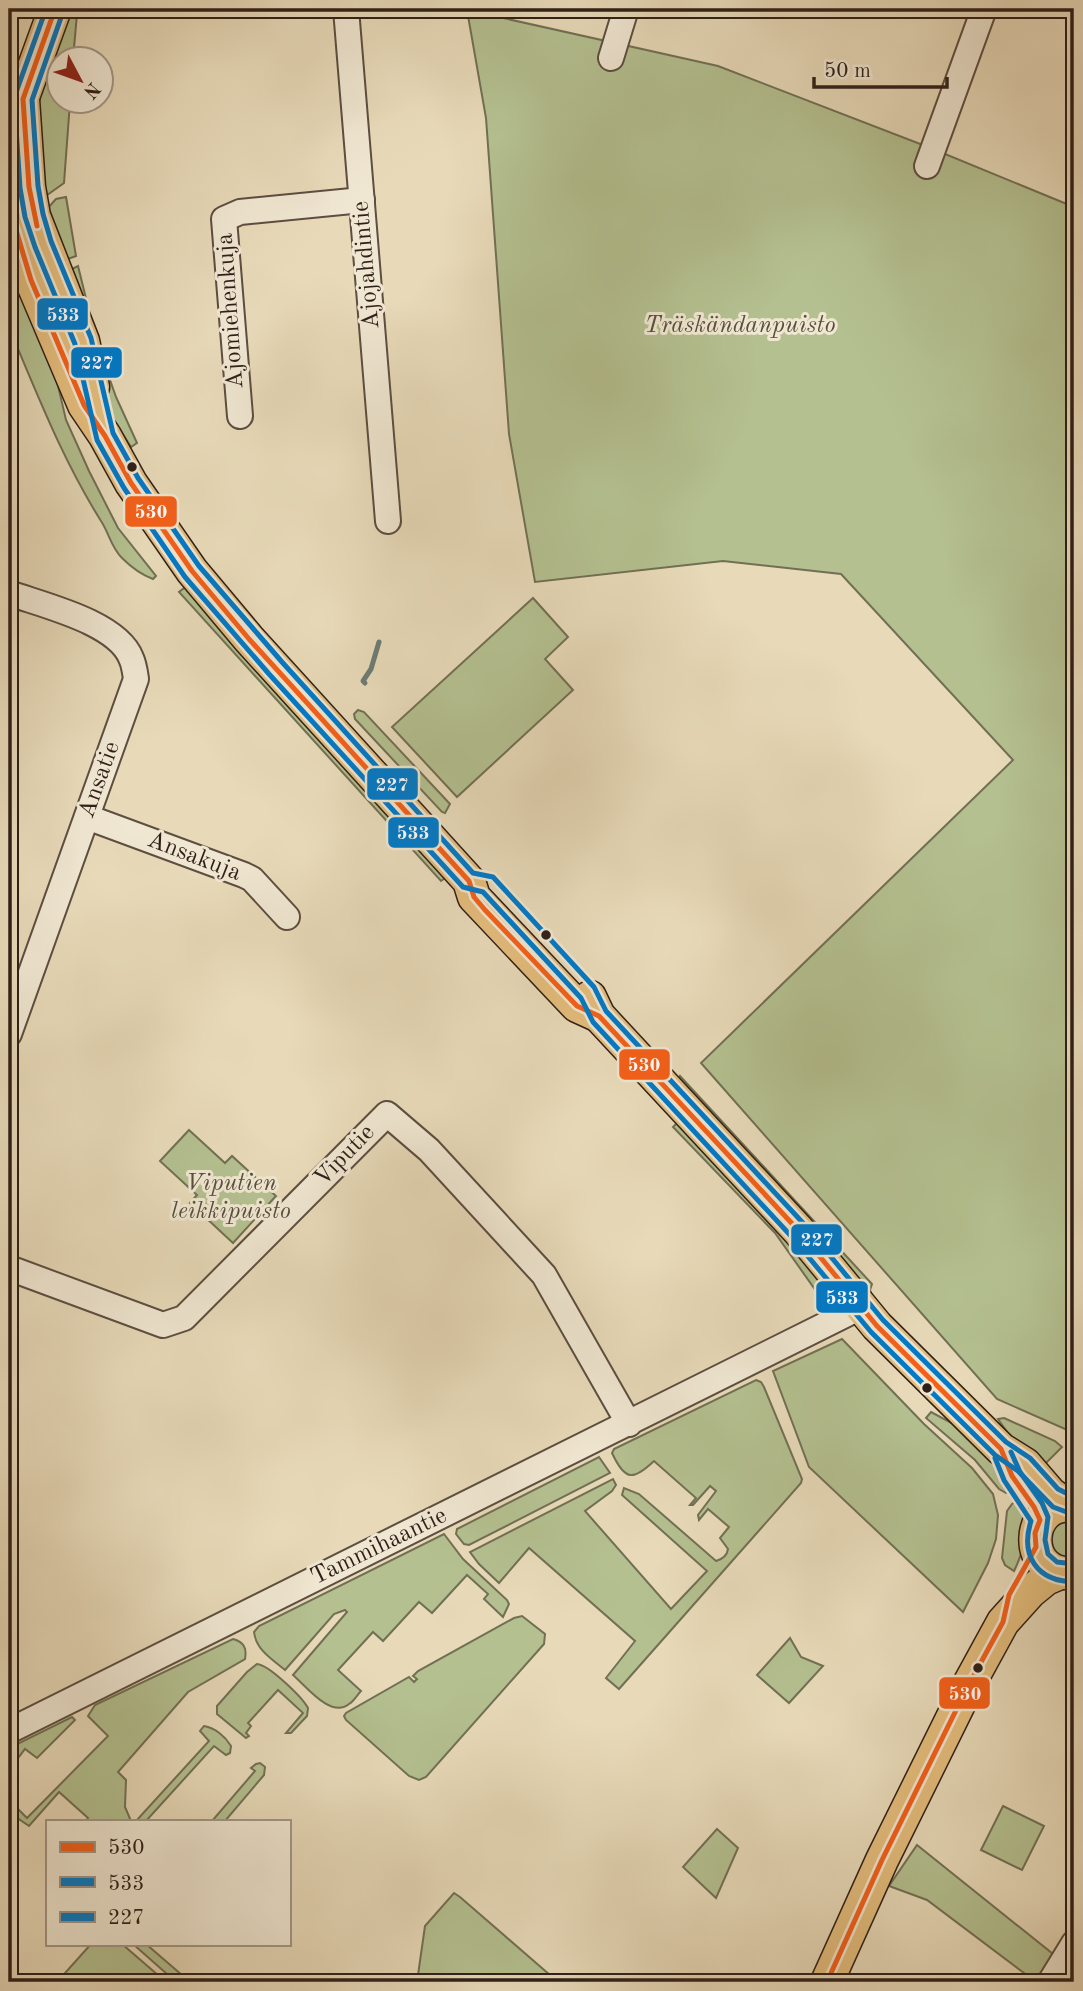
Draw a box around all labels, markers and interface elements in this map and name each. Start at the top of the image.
north arrow [46,46,116,116]
scale bar [814,46,946,90]
text: 50 m [824,61,871,82]
text: N [79,78,103,102]
street label: Ajojahdintie [349,200,385,330]
street label: Ajomiehenkuja [214,232,248,390]
line badge: 533 [36,297,89,331]
text: 533 [46,307,80,326]
park label: Träskändanpuisto [644,314,836,338]
line badge: 227 [70,346,123,379]
text: 227 [80,355,114,374]
unlabelled marker [125,460,139,474]
line badge: 530 [124,495,178,528]
text: 530 [134,504,168,523]
street label: Ansatie [75,739,125,821]
line badge: 227 [366,767,419,801]
text: 227 [375,777,409,796]
line badge: 533 [387,816,440,849]
text: 533 [396,825,430,844]
street label: Ansakuja [144,828,244,886]
unlabelled marker [539,928,553,942]
line badge: 530 [618,1048,671,1081]
text: 530 [627,1057,661,1076]
street label: Viputie [310,1121,380,1191]
park label: Viputien leikkipuisto [171,1172,291,1224]
line badge: 227 [790,1223,843,1256]
text: 227 [800,1232,834,1251]
line badge: 533 [815,1280,869,1314]
text: 533 [825,1290,859,1309]
unlabelled marker [920,1381,934,1395]
street label: Tammihaantie [307,1504,451,1590]
unlabelled marker [971,1661,985,1675]
line badge: 530 [938,1676,991,1710]
text: 530 [948,1686,982,1705]
legend [46,1820,290,1946]
text: 530 [108,1838,145,1859]
text: 533 [108,1874,145,1895]
text: 227 [108,1908,145,1929]

